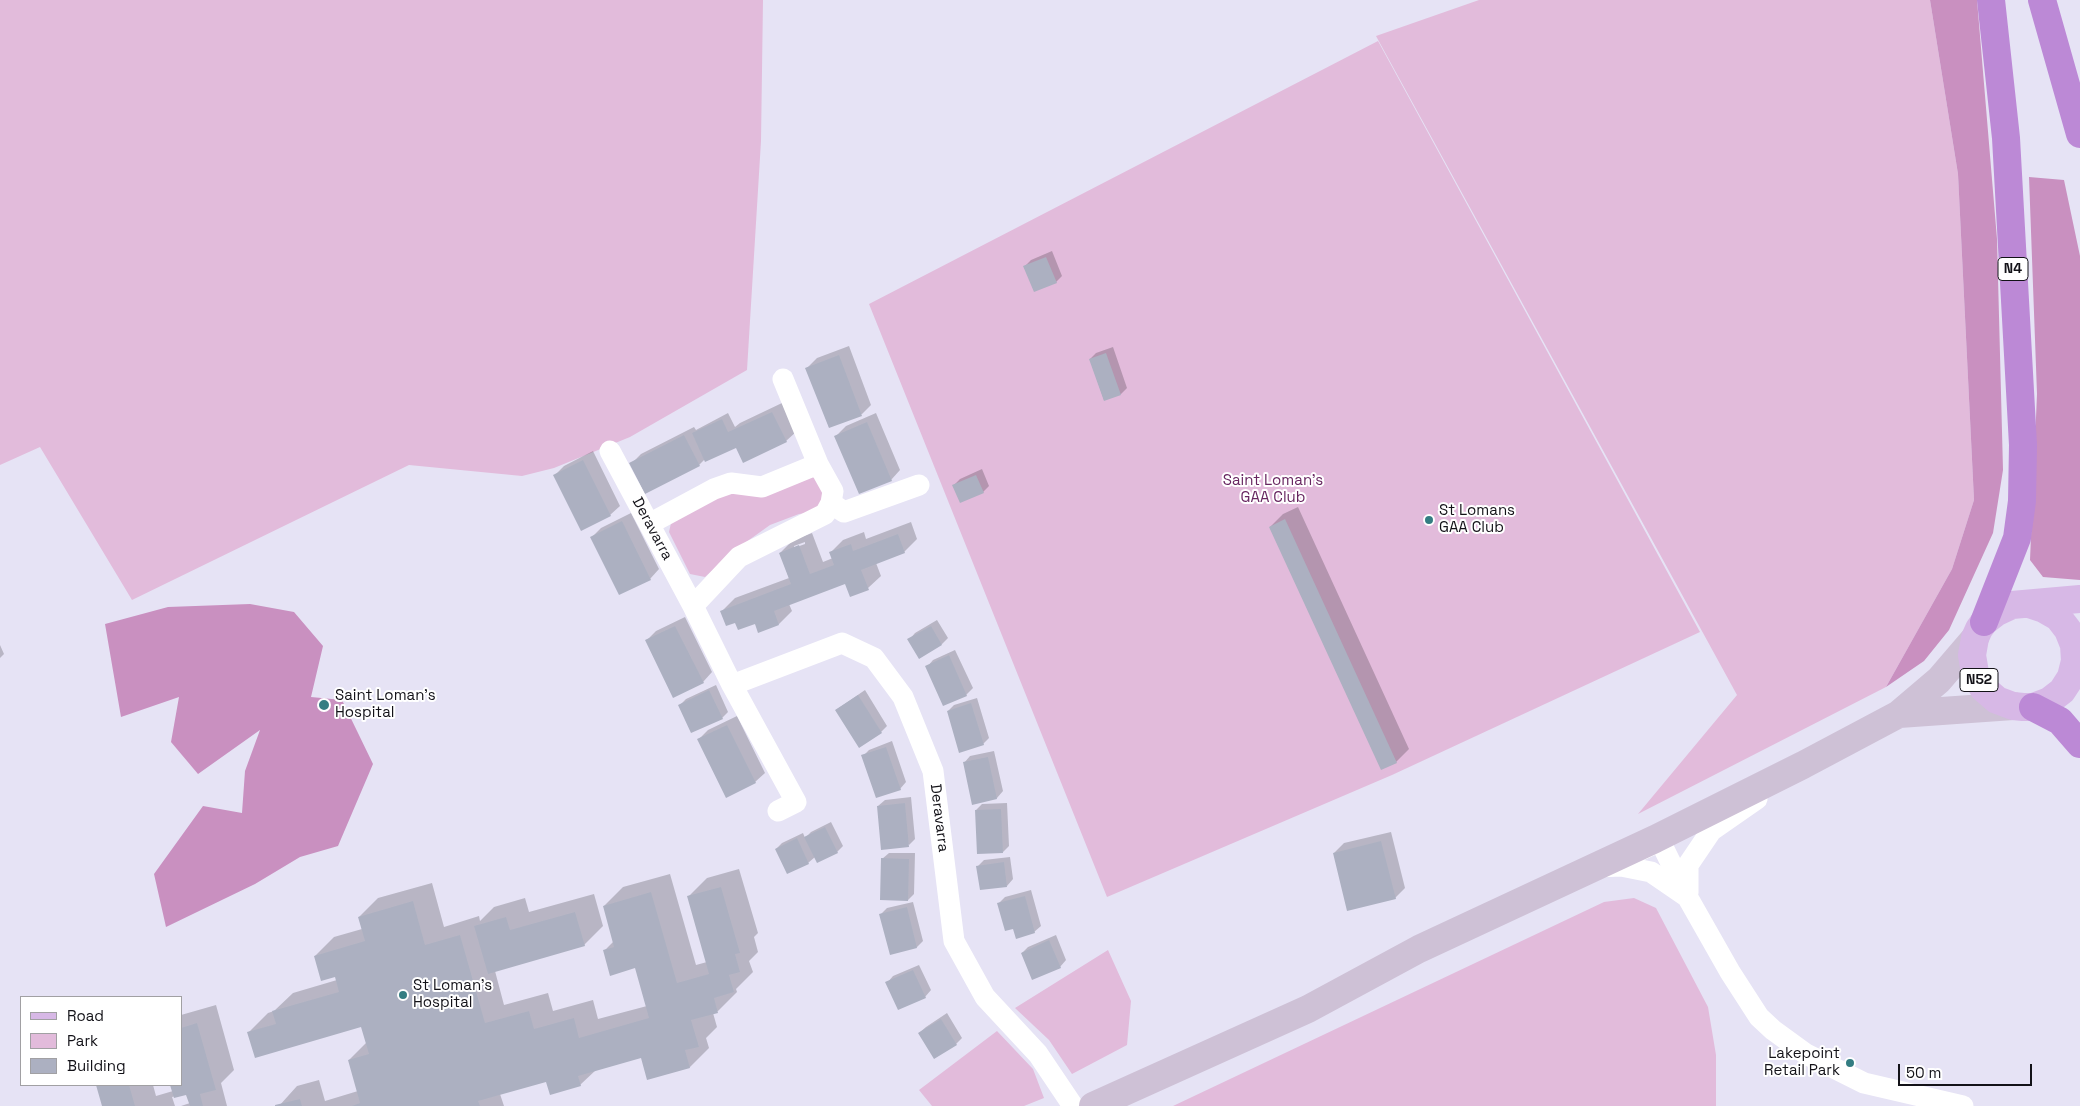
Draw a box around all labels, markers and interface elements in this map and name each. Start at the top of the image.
road number: N4 [1998,258,2028,280]
park label: Saint Loman's GAA Club [1223,472,1323,507]
street label: Deravarra [628,494,676,564]
place label: St Lomans GAA Club [1439,502,1515,537]
marker: St Lomans GAA Club [1423,514,1435,526]
road number: N52 [1960,668,1998,692]
place label: Saint Loman's Hospital [335,687,436,722]
marker: Saint Loman's Hospital [317,698,331,712]
street label: Deravarra [926,783,952,853]
place label: St Loman's Hospital [413,977,492,1012]
marker: St Loman's Hospital [397,989,409,1001]
legend [20,996,182,1086]
text: Road [67,1006,104,1025]
text: Park [67,1031,98,1050]
place label: Lakepoint Retail Park [1764,1045,1840,1080]
scale bar [1900,1054,2034,1086]
text: Building [67,1056,126,1075]
marker: Lakepoint Retail Park [1844,1057,1856,1069]
text: 50 m [1906,1063,1941,1082]

